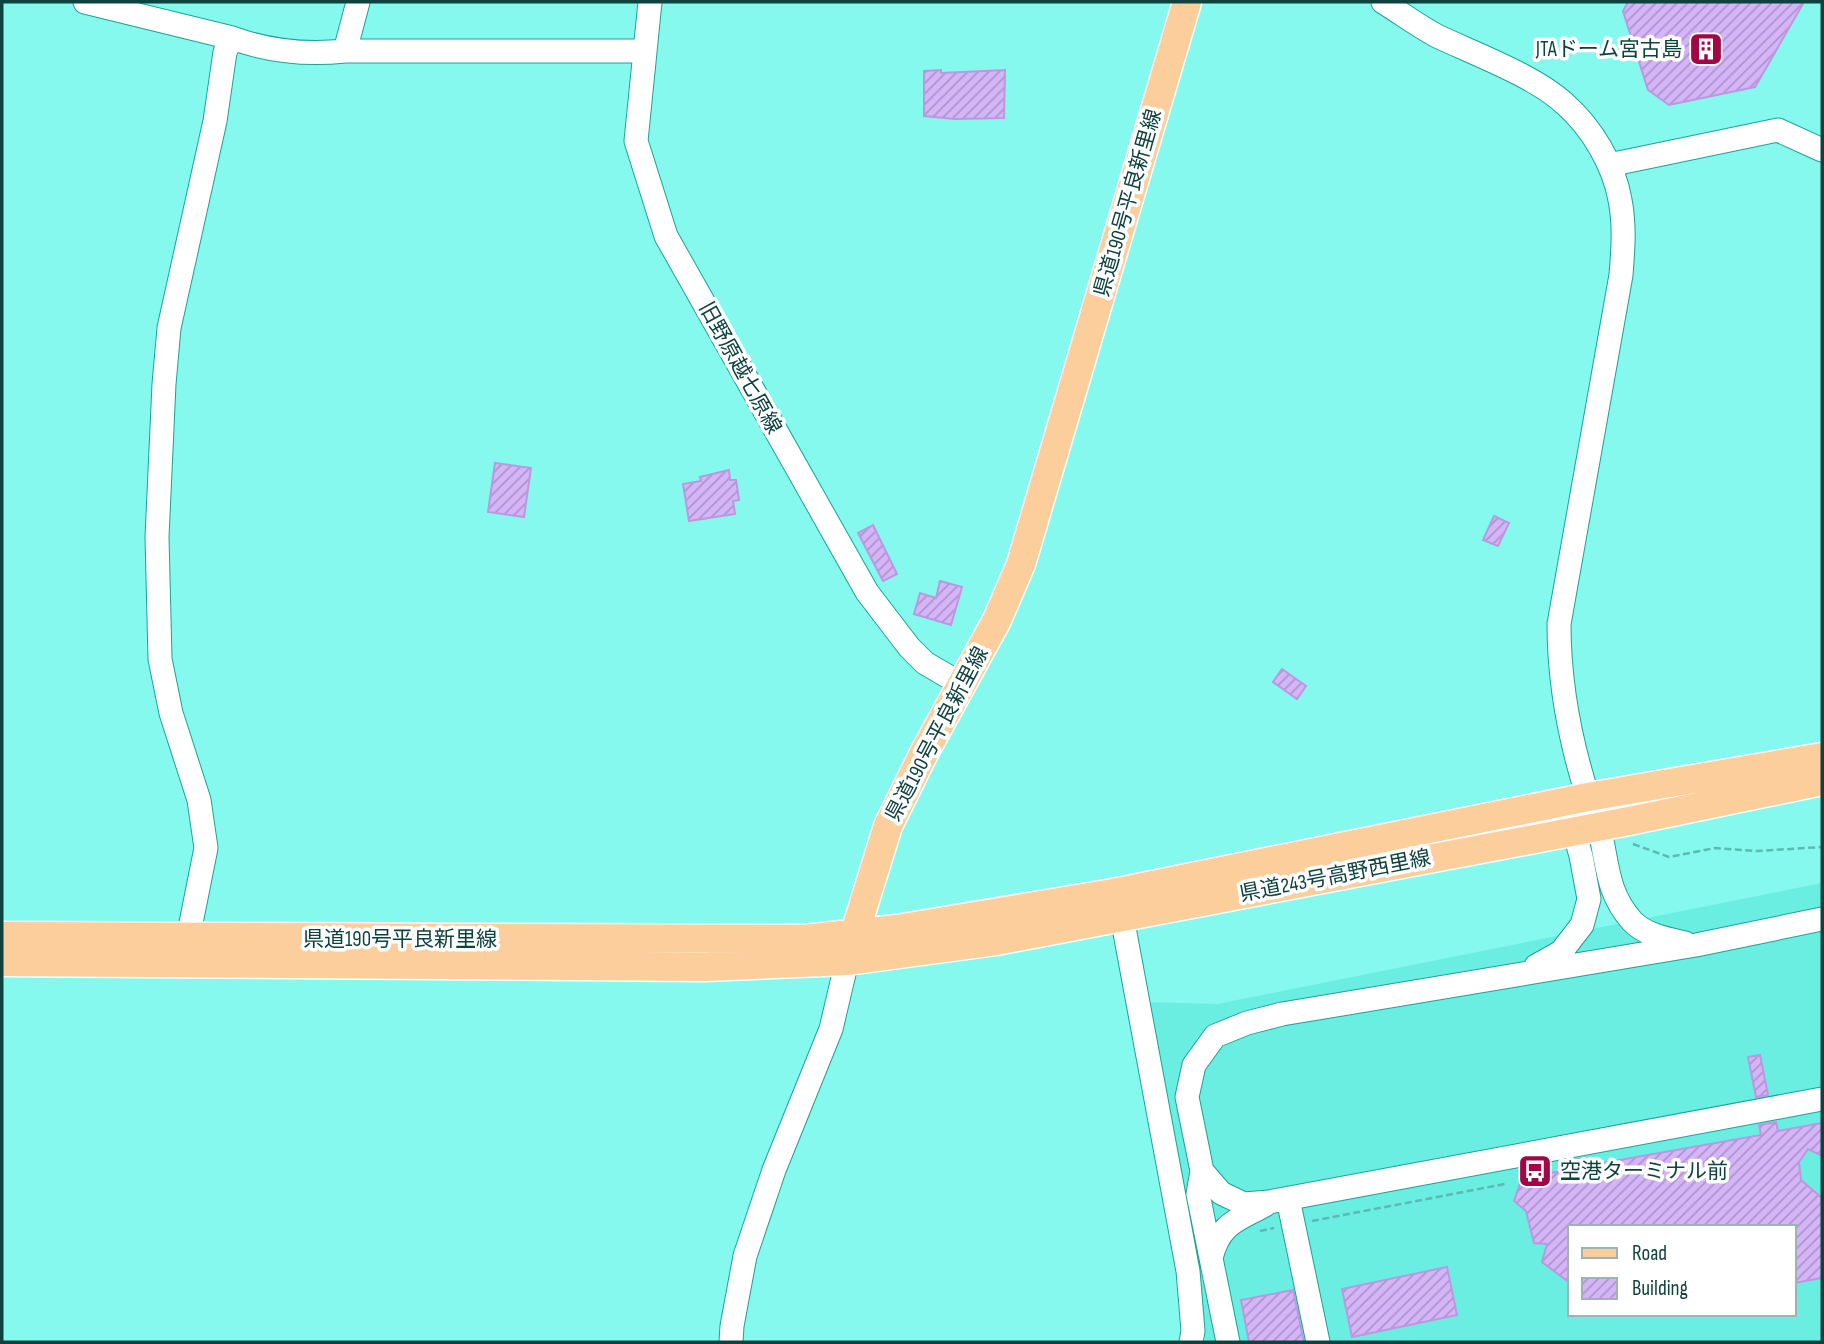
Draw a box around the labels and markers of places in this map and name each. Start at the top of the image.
building icon: JTAドーム宮古島 [1687,30,1725,68]
place label: JTAドーム宮古島 [1535,37,1682,62]
bus stop icon: 空港ターミナル前 [1516,1152,1554,1190]
place label: 空港ターミナル前 [1560,1159,1728,1184]

